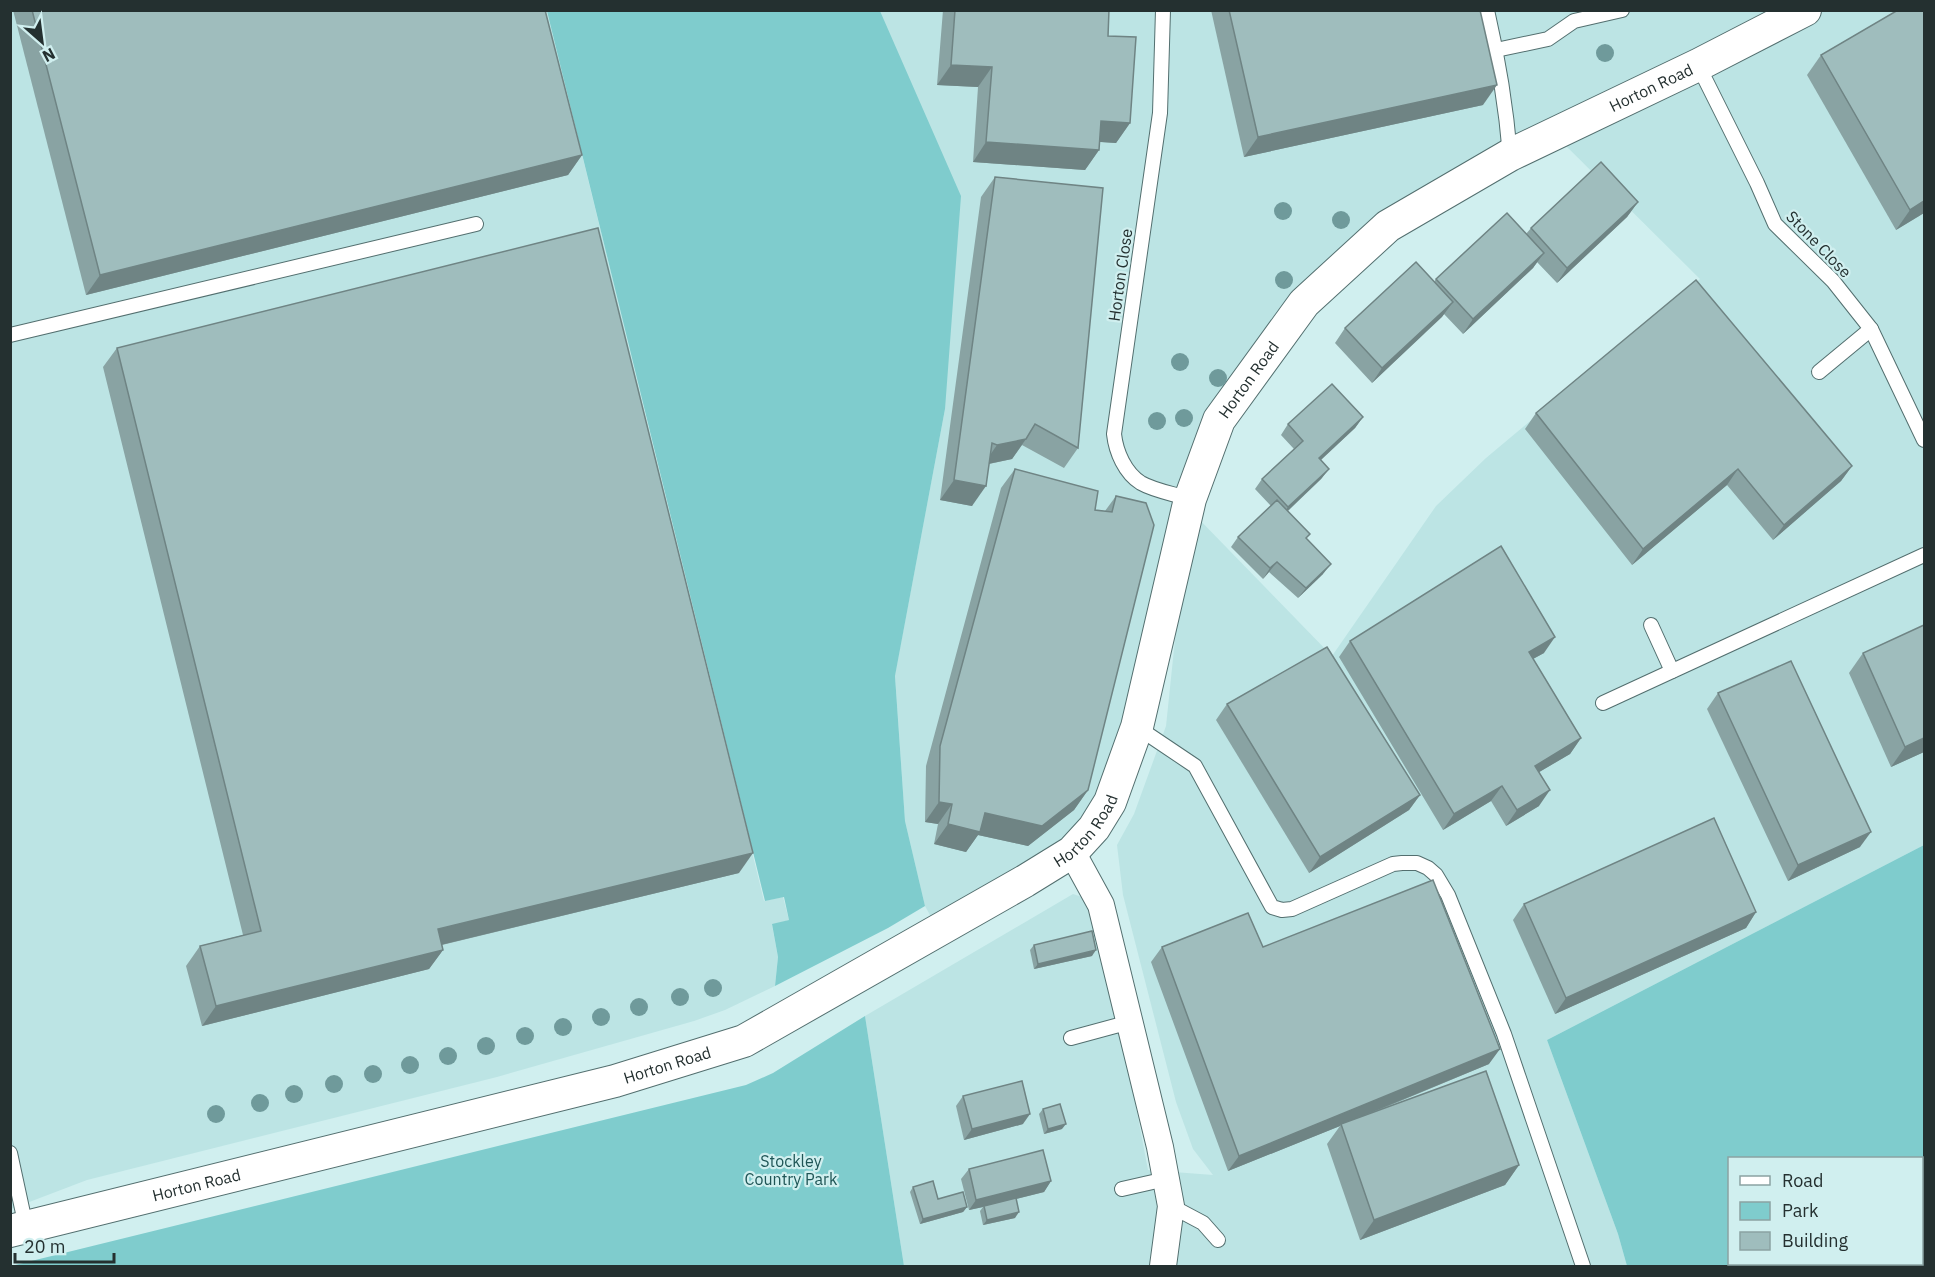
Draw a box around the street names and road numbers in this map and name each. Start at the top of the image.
street label: Horton Road [1606,59,1696,116]
street label: Stone Close [1782,206,1856,282]
street label: Horton Close [1104,227,1136,323]
street label: Horton Road [1214,337,1283,422]
street label: Horton Road [1050,792,1122,871]
street label: Horton Road [621,1042,713,1088]
street label: Horton Road [150,1164,243,1205]

